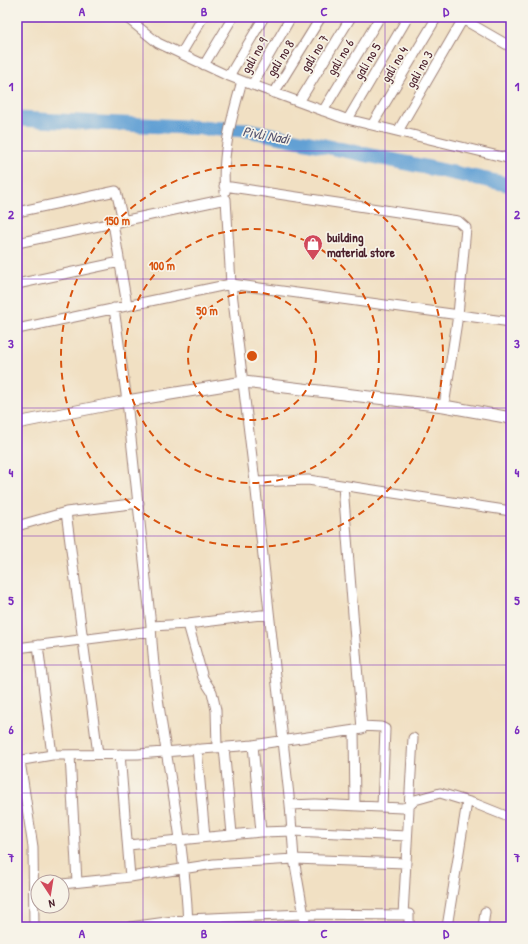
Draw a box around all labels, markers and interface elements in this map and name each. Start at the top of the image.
text: A [79,2,86,20]
text: B [201,2,208,20]
text: C [320,2,328,20]
text: D [443,2,450,20]
street label: gali no 7 [296,31,332,75]
street label: gali no 9 [236,33,272,76]
street label: gali no 6 [322,35,358,79]
street label: gali no 8 [262,36,298,80]
street label: gali no 5 [349,39,385,83]
street label: gali no 4 [376,42,412,85]
street label: gali no 3 [401,47,437,91]
text: 1 [9,77,14,95]
text: 1 [515,77,520,95]
water label: Pivli Nadi [241,121,293,148]
text: 2 [8,205,15,223]
text: 2 [514,205,521,223]
text: 150 m [104,212,130,229]
place label: building material store [327,228,396,261]
shop icon: building material store [302,233,324,261]
text: 100 m [149,257,175,274]
text: 50 m [196,302,218,319]
text: 3 [8,334,14,352]
text: 3 [514,334,520,352]
centre of rings [245,349,259,363]
text: 4 [9,463,14,481]
text: 4 [515,463,520,481]
text: 5 [8,591,14,609]
text: 5 [514,591,520,609]
text: 6 [8,720,14,738]
text: 6 [514,720,520,738]
text: 7 [7,848,15,866]
text: 7 [513,848,521,866]
north arrow [30,874,70,914]
text: N [48,896,56,911]
text: A [79,924,86,942]
text: B [201,924,208,942]
text: C [320,924,328,942]
text: D [443,924,450,942]

